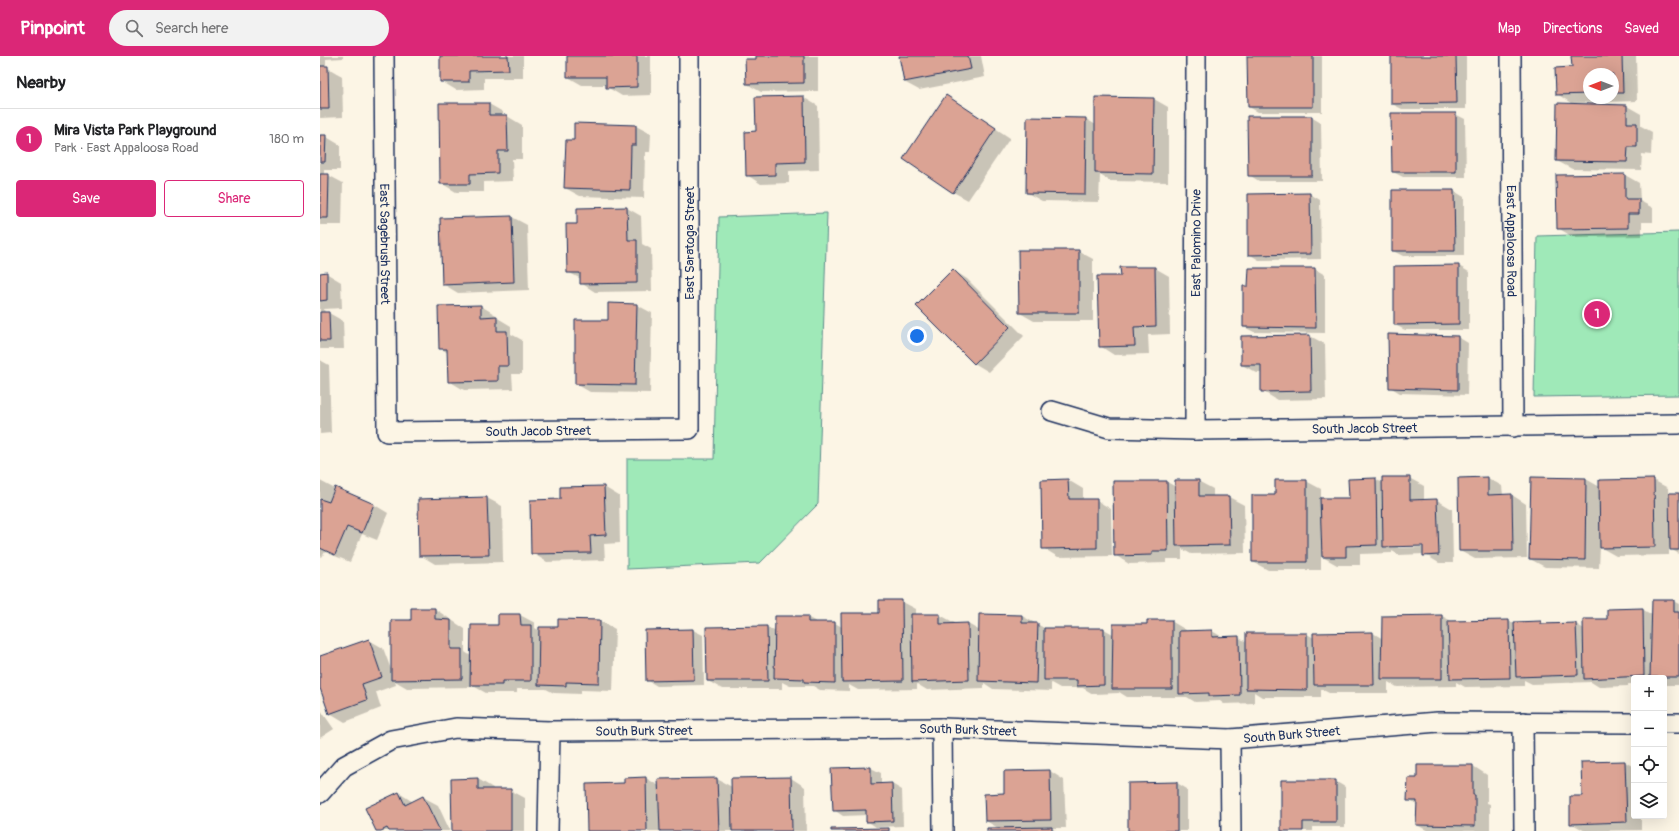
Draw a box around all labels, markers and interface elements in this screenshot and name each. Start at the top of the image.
search box [109,10,389,46]
text: Pinpoint [20,16,85,40]
icon: search [123,17,145,39]
text: Search here [155,19,228,38]
text: Map [1498,20,1521,37]
text: Directions [1543,20,1602,37]
text: Saved [1624,20,1659,37]
north arrow [1583,68,1619,104]
text: Nearby [16,72,65,93]
text: Mira Vista Park Playground [54,121,216,140]
text: 1 [26,131,32,147]
text: 180 m [269,131,304,147]
text: Park · East Appaloosa Road [54,140,199,156]
button: Save [16,180,156,217]
button: Share [164,180,304,217]
street label: East Sagebrush Street [376,183,393,305]
street label: East Appaloosa Road [1503,185,1519,297]
street label: East Saratoga Street [682,186,698,300]
street label: East Palomino Drive [1188,188,1205,297]
pin: 1 [1584,299,1610,329]
your location [907,326,927,346]
street label: South Jacob Street [1312,420,1418,438]
street label: South Jacob Street [485,423,592,440]
map controls [1631,675,1667,819]
button: + [1631,675,1667,711]
button: − [1631,711,1667,747]
street label: South Burk Street [919,721,1018,740]
street label: South Burk Street [595,723,694,740]
street label: South Burk Street [1242,723,1342,747]
button: locate [1631,747,1667,783]
button: layers [1631,783,1667,819]

